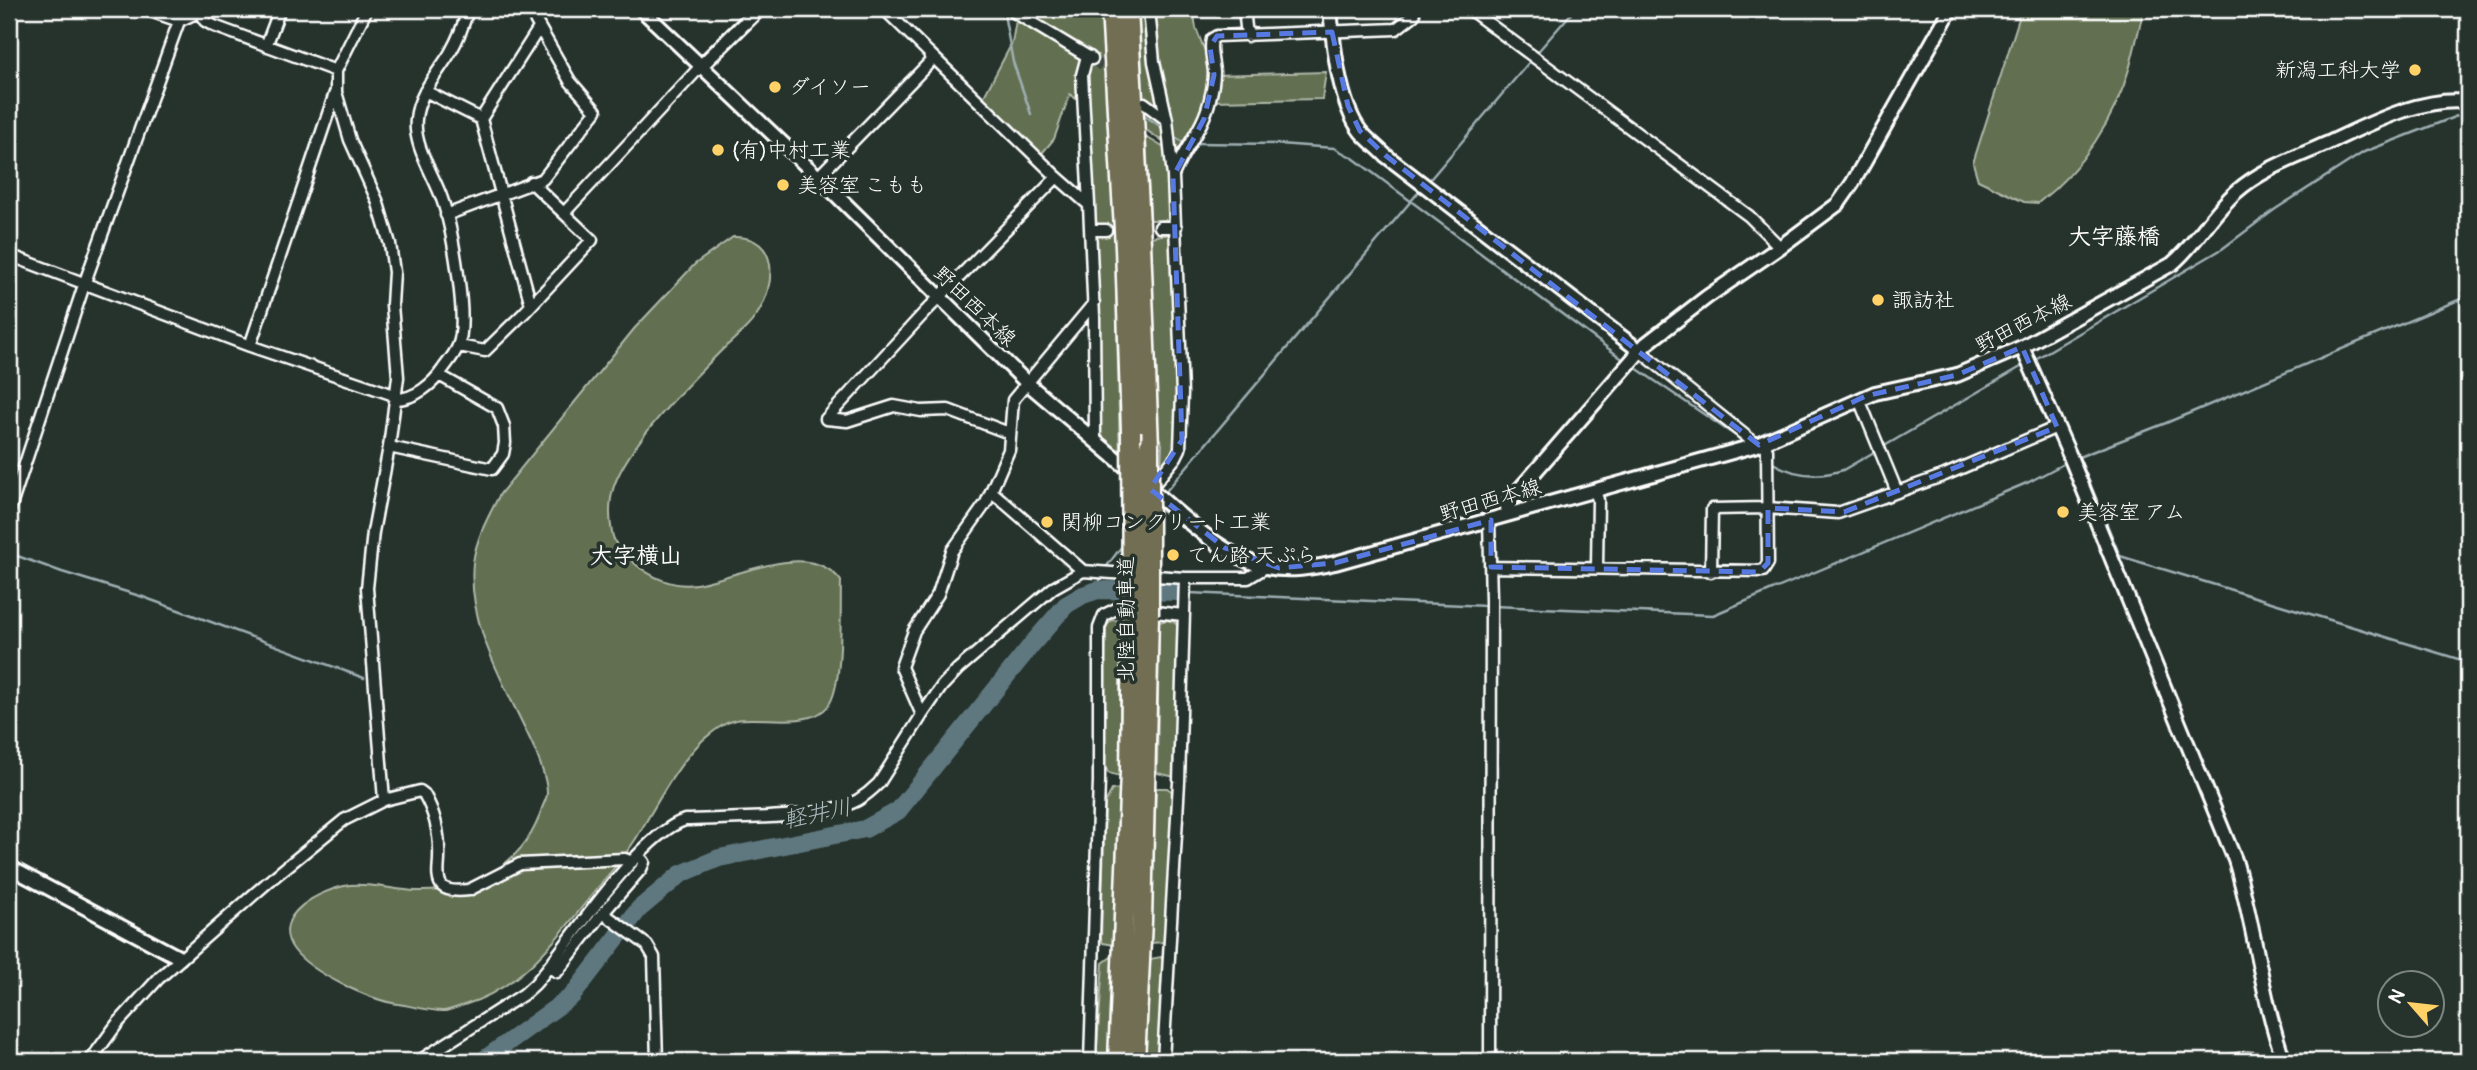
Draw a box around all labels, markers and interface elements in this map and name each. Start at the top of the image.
place label: 新潟工科大学 [2275,57,2401,84]
marker: 新潟工科大学 [2407,62,2423,78]
place label: ダイソー [789,74,871,101]
marker: ダイソー [767,79,783,95]
place label: (有)中村工業 [732,137,851,164]
marker: (有)中村工業 [710,142,726,158]
place label: 美容室 こもも [797,172,928,199]
marker: 美容室 こもも [775,177,791,193]
district label: 大字藤橋 [2068,222,2160,251]
street label: 野田西本線 [928,260,1022,353]
place label: 諏訪社 [1892,287,1955,314]
street label: 野田西本線 [1970,288,2076,359]
marker: 諏訪社 [1870,292,1886,308]
street label: 野田西本線 [1436,473,1544,528]
place label: 美容室 アム [2077,499,2185,526]
marker: 美容室 アム [2055,504,2071,520]
place label: 関柳コンクリート工業 [1061,509,1271,536]
marker: 関柳コンクリート工業 [1039,514,1055,530]
district label: 大字横山 [590,541,682,570]
place label: てん路 天ぷら [1187,542,1318,569]
marker: てん路 天ぷら [1165,547,1181,563]
street label: 北陸自動車道 [1113,556,1140,682]
water label: 軽井川 [780,792,854,835]
north arrow [2376,968,2446,1038]
text: N [2383,985,2411,1008]

